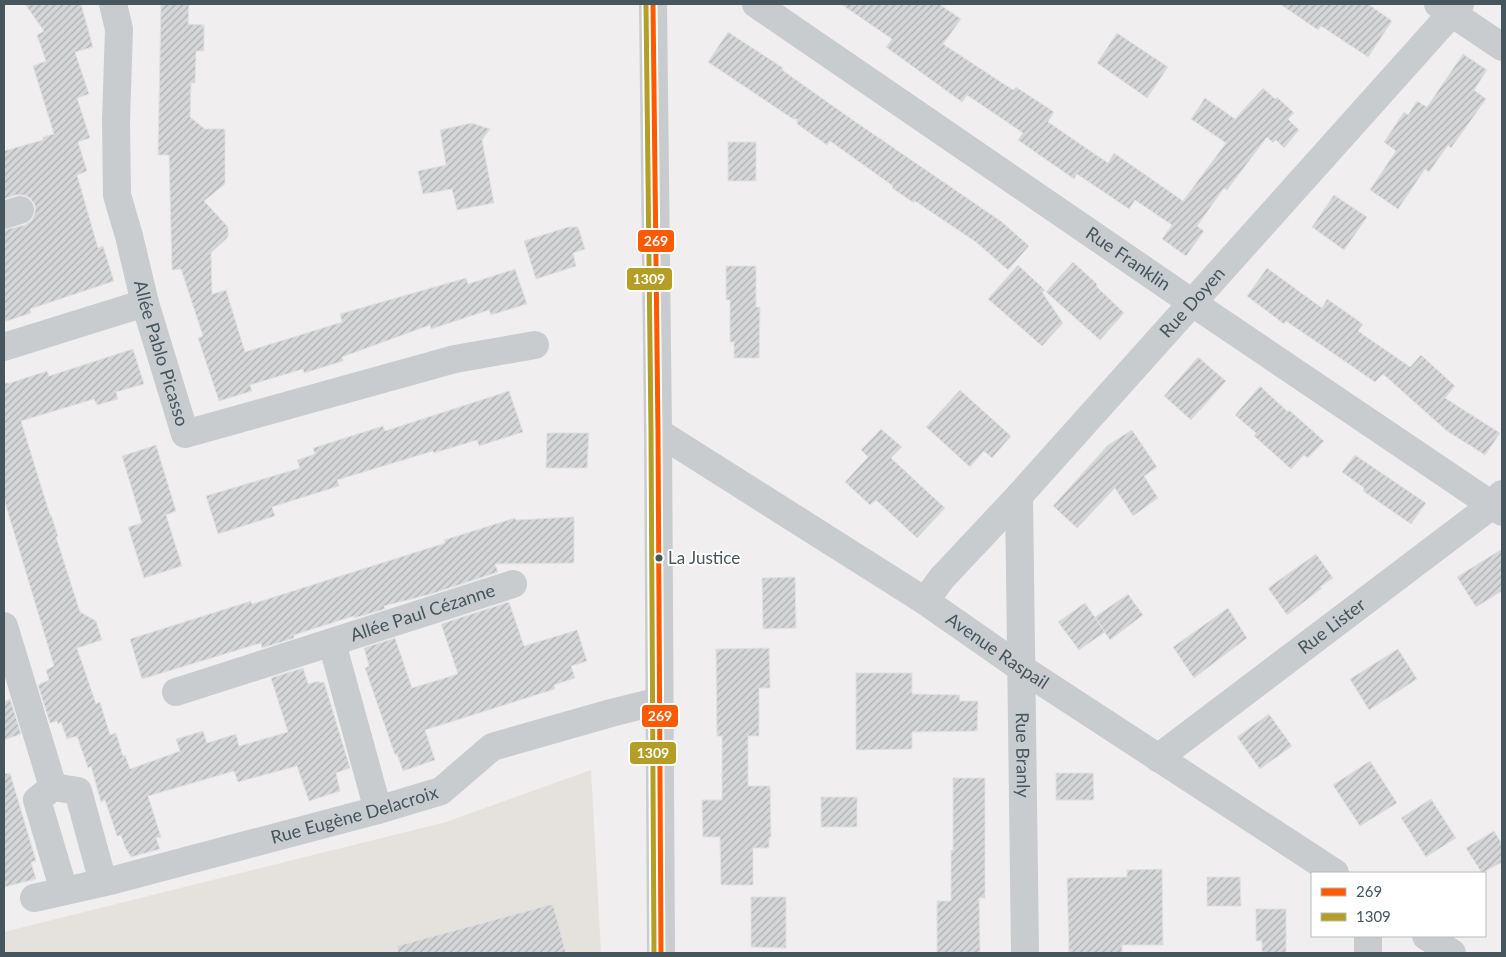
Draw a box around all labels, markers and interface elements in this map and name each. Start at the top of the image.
street label: Rue Franklin [1082,221,1175,295]
line badge: 269 [637,229,675,253]
text: 269 [644,232,668,249]
street label: Rue Doyen [1154,262,1229,342]
line badge: 1309 [626,267,673,291]
text: 1309 [633,270,665,287]
street label: Allée Pablo Picasso [130,278,194,429]
place label: La Justice [668,547,740,568]
marker: La Justice [654,553,664,563]
street label: Allée Paul Cézanne [347,579,497,645]
street label: Rue Lister [1293,593,1370,658]
street label: Avenue Raspail [942,607,1053,693]
line badge: 269 [641,704,679,728]
text: 269 [648,707,672,724]
street label: Rue Branly [1012,712,1035,799]
line badge: 1309 [629,741,677,765]
text: 1309 [637,744,669,761]
street label: Rue Eugène Delacroix [268,781,440,848]
legend [1311,872,1486,937]
text: 269 [1356,882,1382,900]
text: 1309 [1356,907,1391,925]

